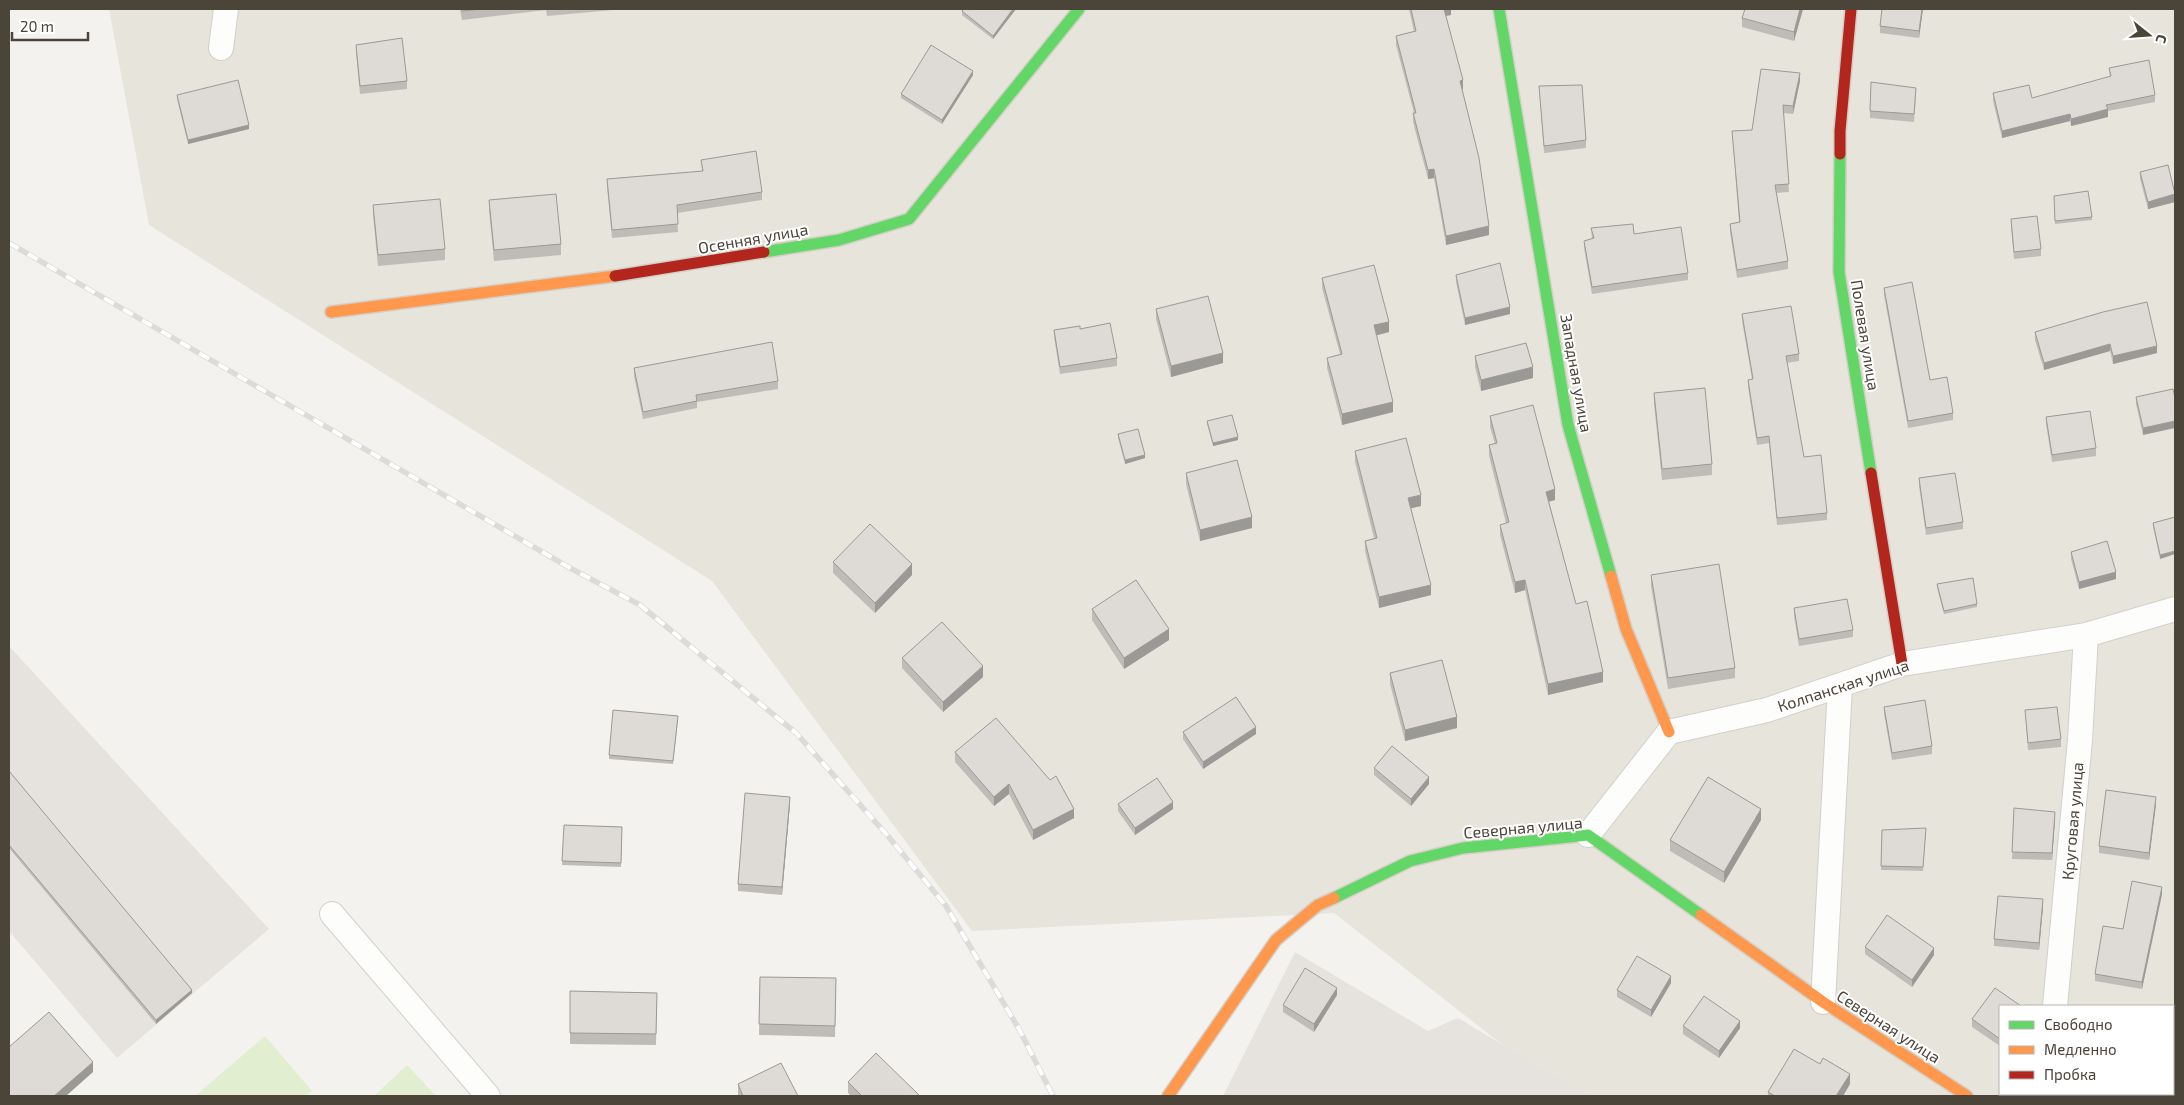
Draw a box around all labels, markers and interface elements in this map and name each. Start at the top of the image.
scale bar [12,10,89,42]
north arrow [2124,10,2174,60]
text: 20 m [20,17,54,35]
text: С [2153,33,2171,45]
street label: Осенняя улица [697,219,810,258]
street label: Полевая улица [1847,278,1884,392]
street label: Западная улица [1556,312,1597,434]
street label: Колпанская улица [1775,655,1911,716]
street label: Круговая улица [2057,761,2088,881]
street label: Северная улица [1463,812,1583,843]
street label: Северная улица [1833,985,1944,1067]
legend [1999,1005,2174,1095]
text: Свободно [2044,1015,2113,1033]
text: Медленно [2044,1040,2117,1058]
text: Пробка [2044,1065,2096,1083]

